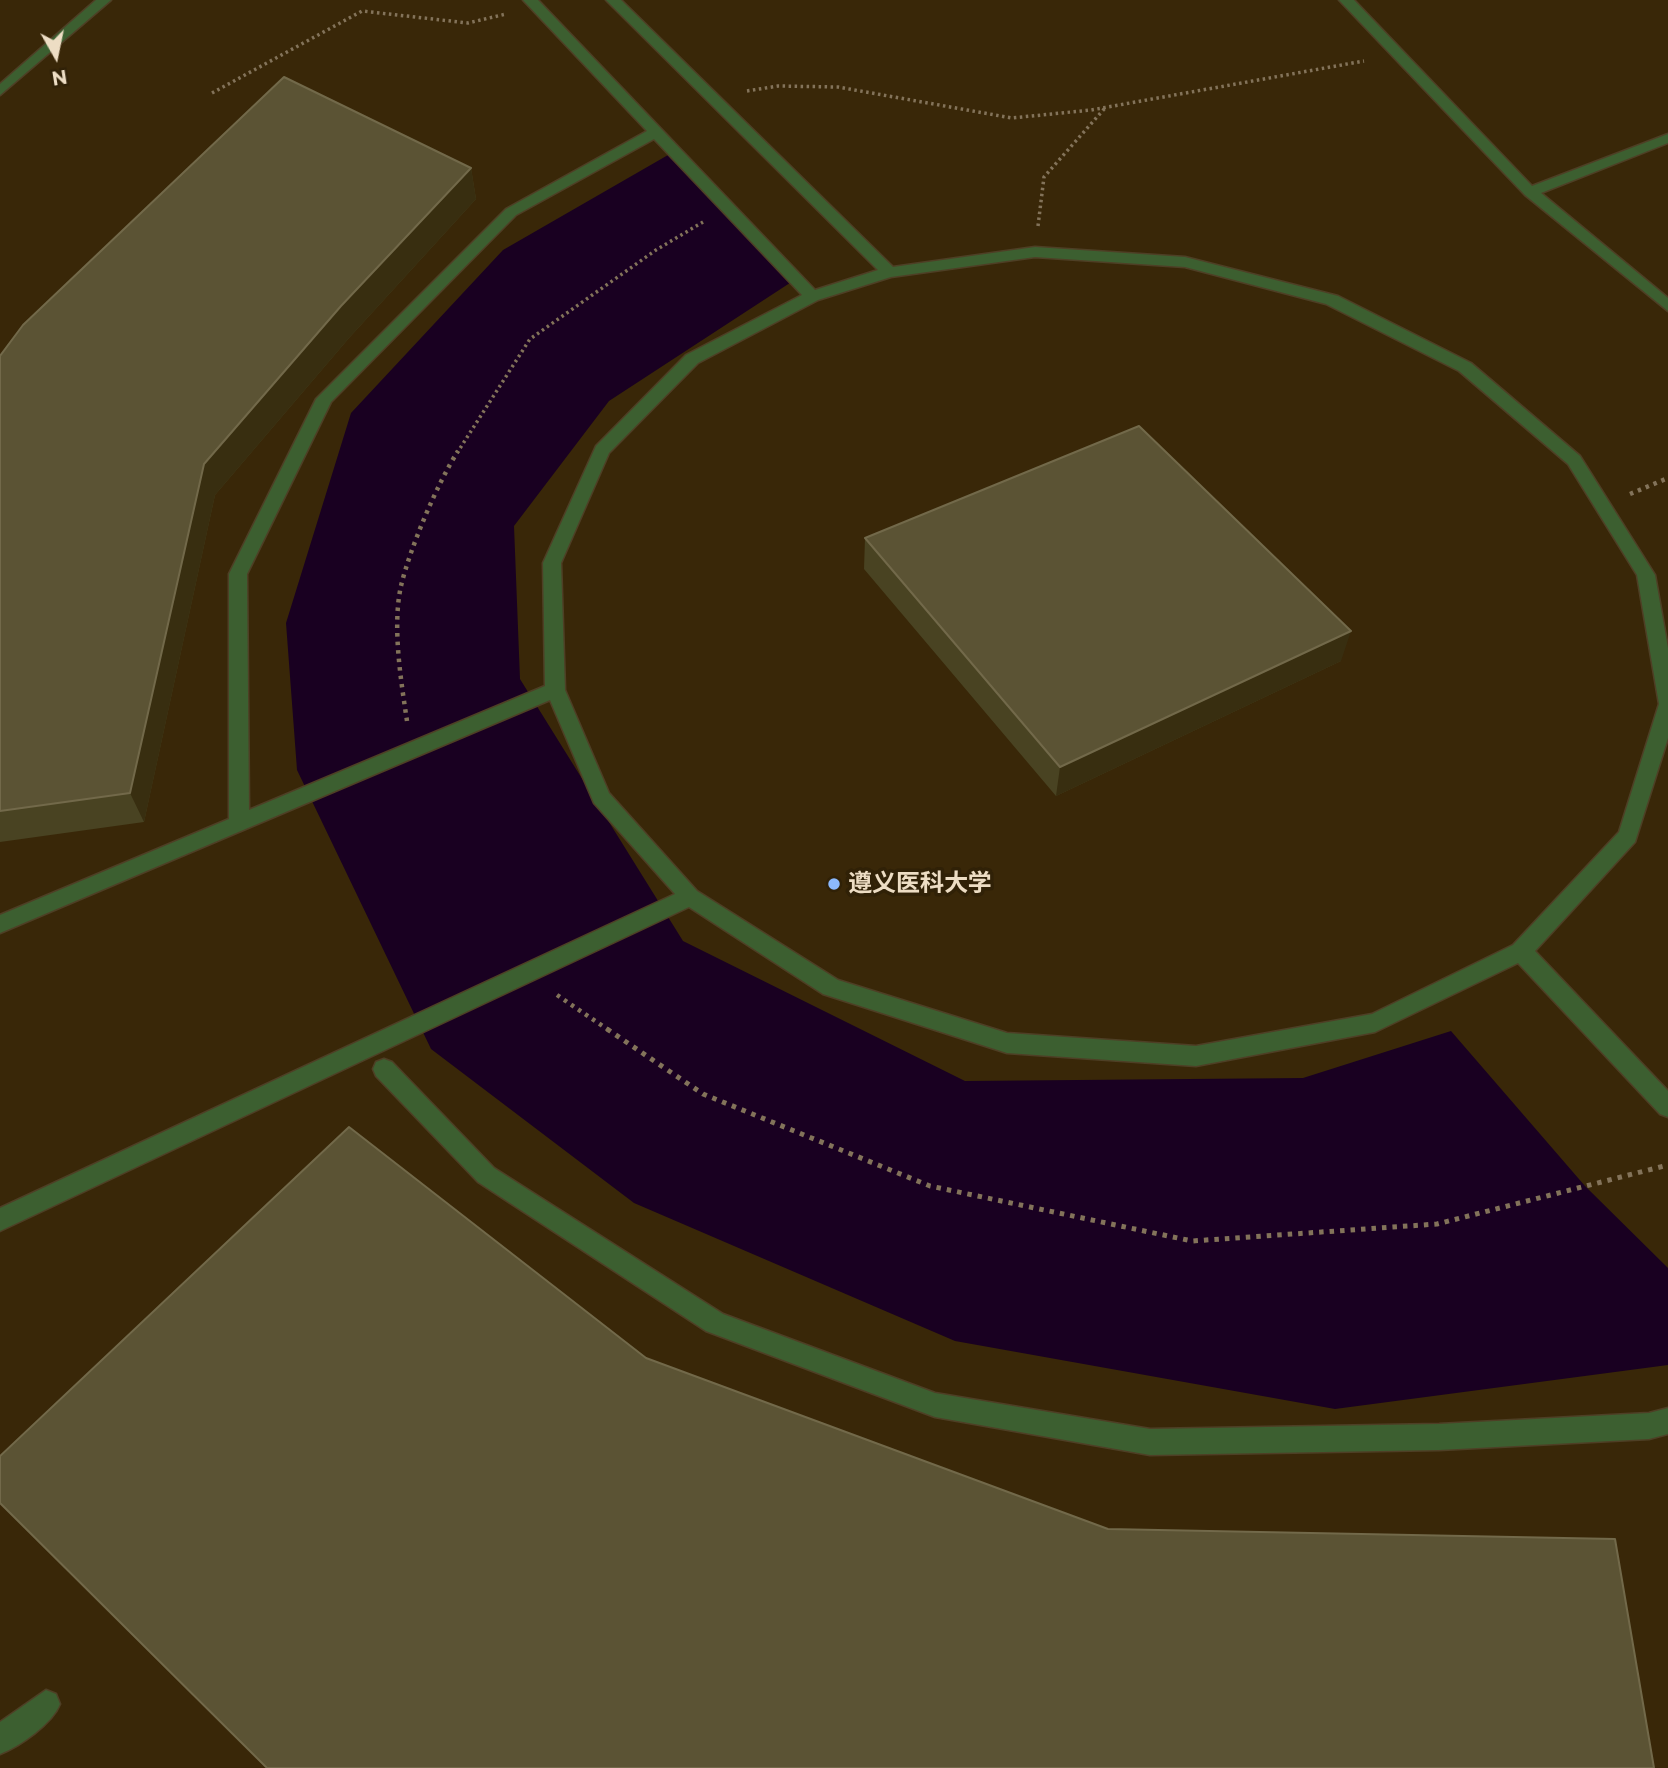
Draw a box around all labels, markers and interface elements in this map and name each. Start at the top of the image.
north arrow [21,21,91,91]
text: N [50,65,69,90]
place label: 遵义医科大学 [848,870,992,898]
marker: 遵义医科大学 [826,876,842,892]

